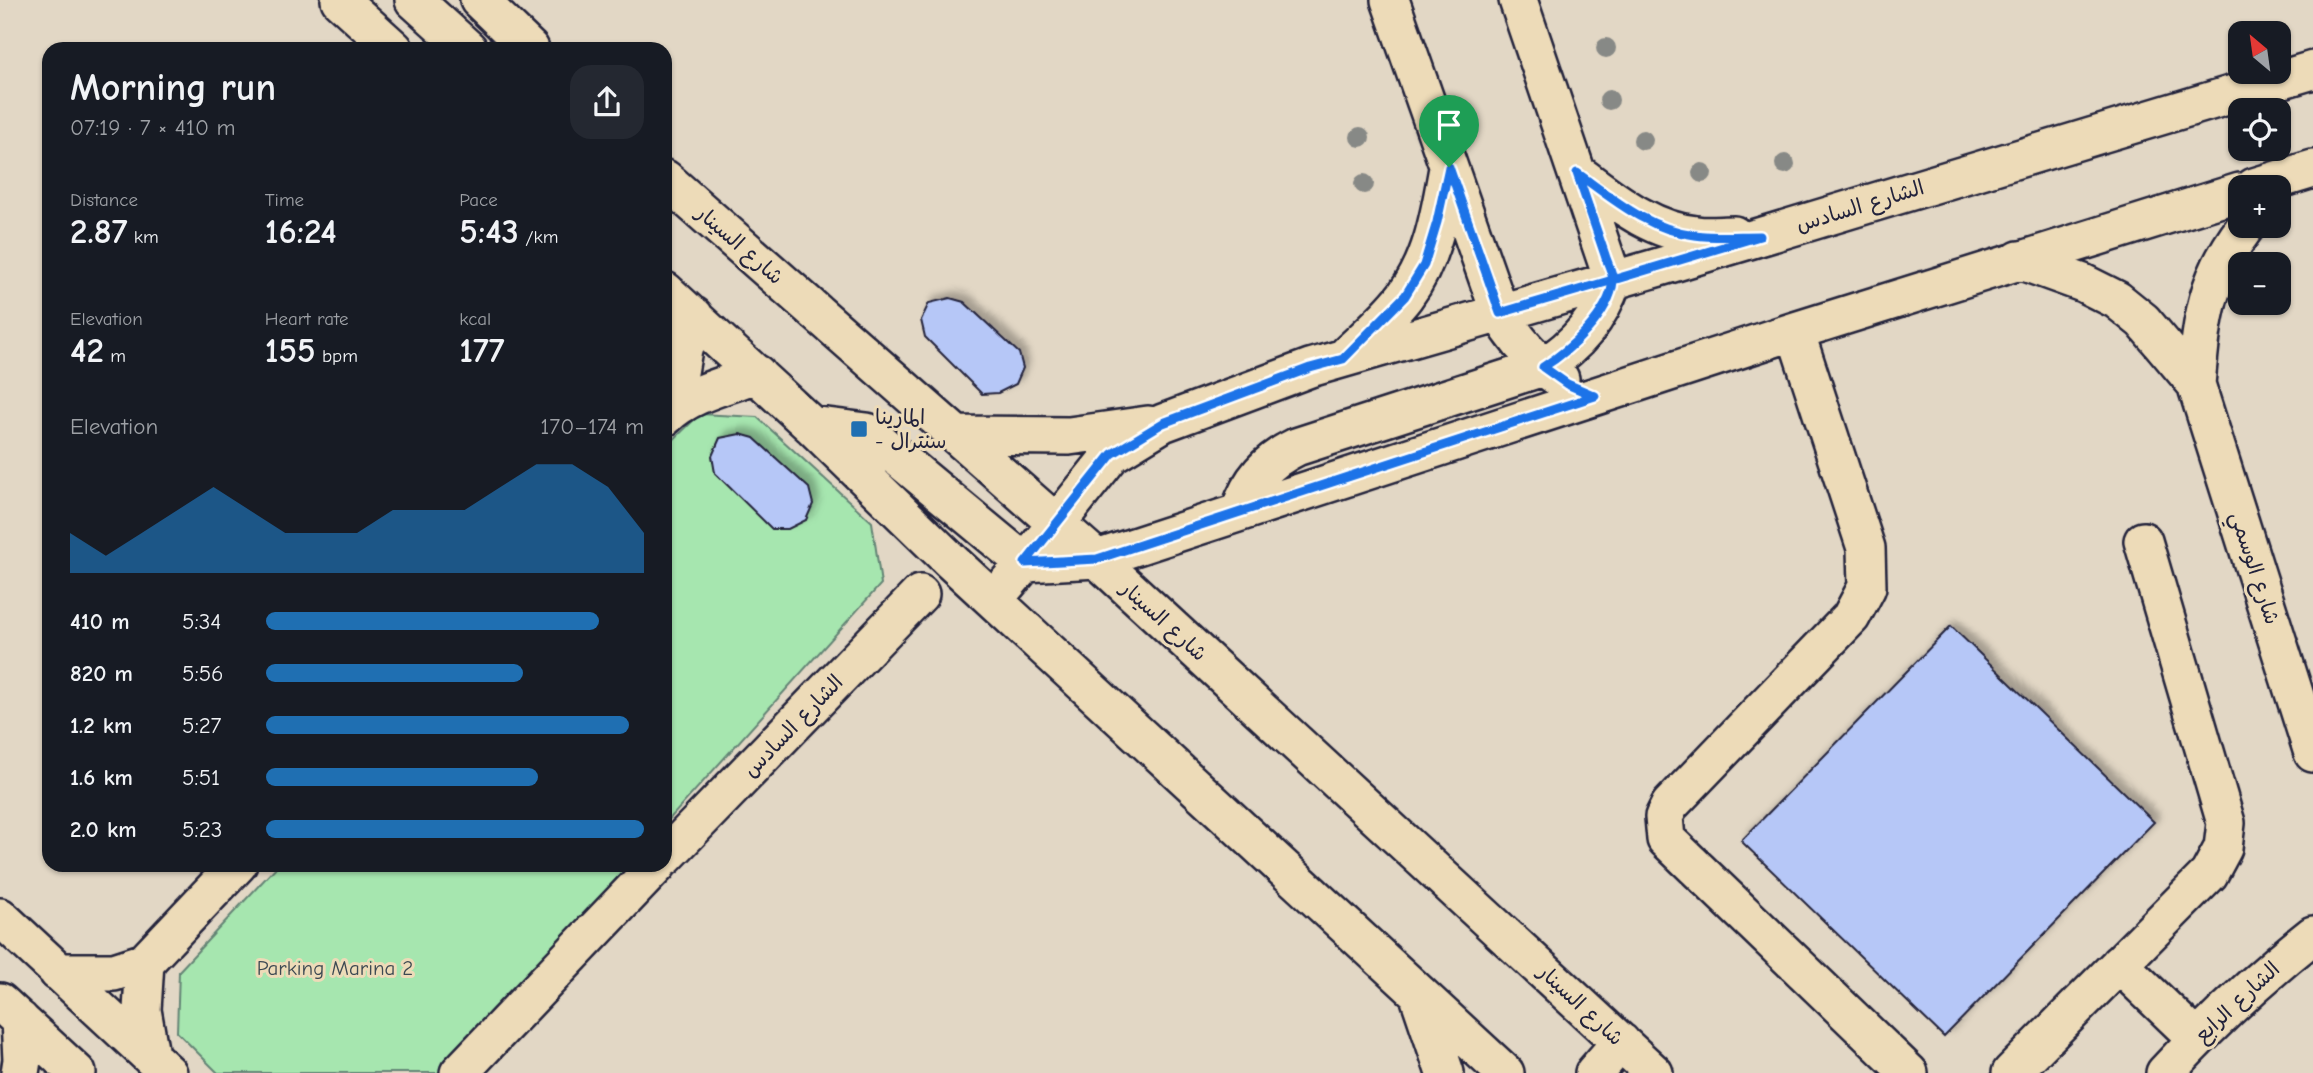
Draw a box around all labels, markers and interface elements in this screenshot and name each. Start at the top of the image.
north arrow [2228,21,2291,84]
map controls [2228,21,2291,315]
button: share [570,65,644,139]
text: Morning run [70,66,276,110]
pin [1419,95,1479,167]
button: locate [2228,98,2291,161]
icon: arrive [1430,106,1468,144]
text: 07:19 · 7 × 410 m [70,114,236,141]
street label: الشارع السادس [1793,175,1927,239]
button: + [2228,175,2291,238]
text: Distance [70,189,138,211]
text: Time [265,189,304,211]
text: Pace [459,189,498,211]
street label: شارع السينار [688,199,788,292]
text: 2.87 [70,211,127,252]
text: 16:24 [265,211,337,252]
text: 5:43 [459,211,519,252]
text: km [127,226,159,248]
text: /km [519,226,558,248]
button: − [2228,252,2291,315]
text: Elevation [70,308,143,330]
text: Heart rate [265,308,348,330]
text: kcal [459,308,491,330]
text: 42 [70,330,104,371]
text: 155 [265,330,316,371]
text: 177 [459,330,505,371]
text: m [104,345,126,367]
text: bpm [316,345,358,367]
place label: المارينا - سنترال [875,405,946,453]
text: Elevation [70,413,158,440]
text: 170–174 m [540,413,644,440]
marker: المارينا - سنترال [849,419,869,439]
street label: شارع الوسمي [2219,509,2284,629]
street label: شارع السينار [1113,575,1212,668]
text: 410 m [70,608,129,635]
text: 5:34 [182,608,221,635]
text: 820 m [70,660,133,687]
text: 5:56 [182,660,224,687]
street label: الشارع السادس [738,670,849,783]
text: 1.2 km [70,712,132,739]
text: 5:27 [182,712,222,739]
text: 1.6 km [70,764,133,791]
text: 5:51 [182,764,220,791]
text: 2.0 km [70,816,136,843]
text: 5:23 [182,816,222,843]
park label: Parking Marina 2 [257,956,413,980]
street label: الشارع الرابع [2190,957,2286,1049]
street label: شارع السينار [1530,958,1628,1053]

